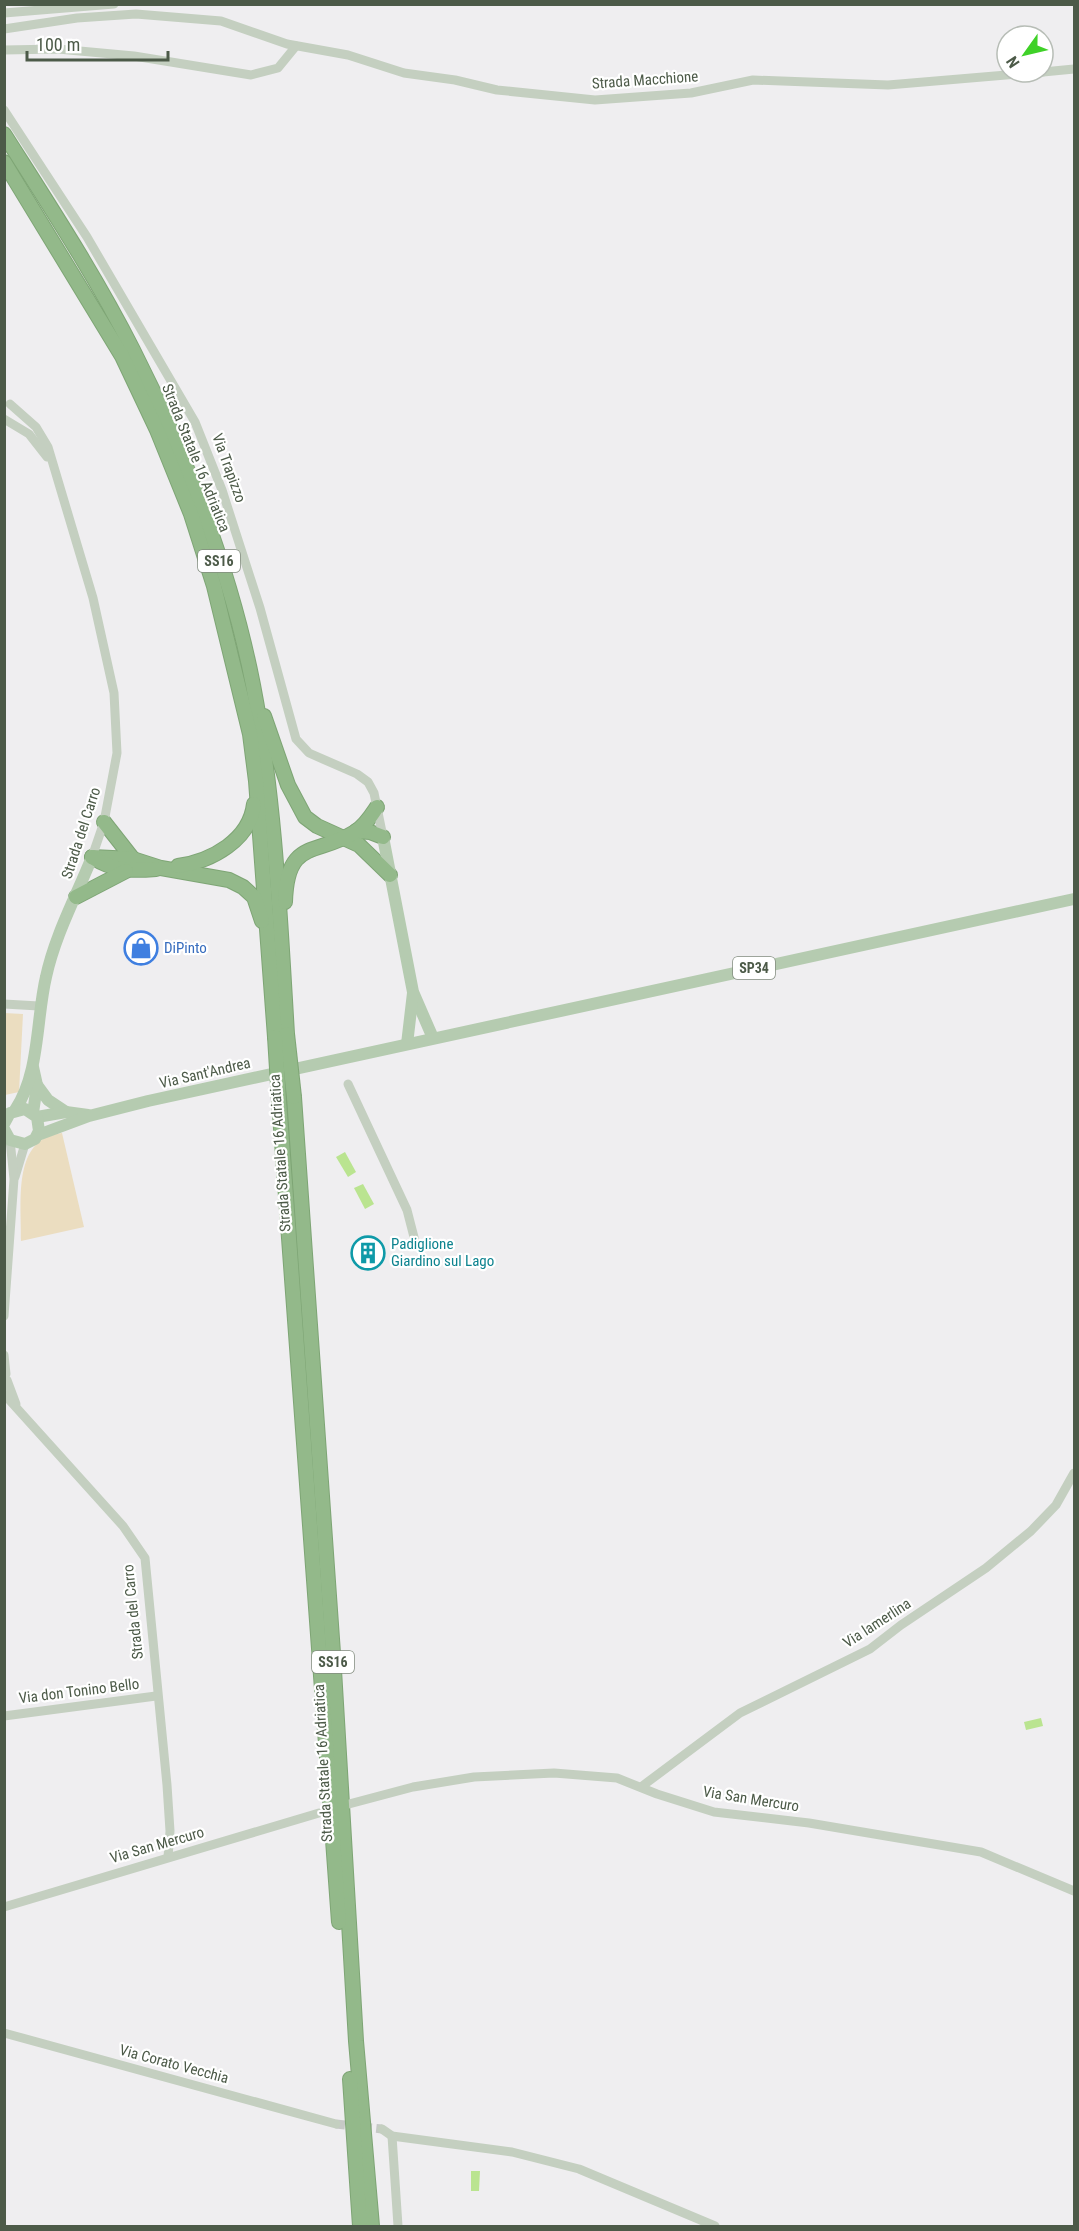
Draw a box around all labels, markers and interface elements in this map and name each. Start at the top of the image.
scale bar [27,24,168,62]
north arrow [995,24,1055,84]
text: 100 m [36,34,80,55]
text: N [1002,53,1024,71]
street label: Strada Macchione [591,67,699,93]
street label: Strada Statale 16 Adriatica [158,381,234,535]
street label: Via Trapizzo [208,431,250,505]
road number: SS16 [198,550,240,572]
street label: Strada del Carro [58,785,104,881]
shop icon: DiPinto [123,930,159,966]
place label: DiPinto [164,939,207,957]
road number: SP34 [733,957,775,979]
street label: Via Sant'Andrea [158,1054,252,1092]
street label: Strada Statale 16 Adriatica [266,1073,294,1233]
building icon: Padiglione Giardino sul Lago [350,1235,386,1271]
place label: Padiglione Giardino sul Lago [391,1235,494,1270]
street label: Strada del Carro [119,1564,147,1660]
street label: Via lamerlina [840,1594,914,1652]
road number: SS16 [312,1651,354,1673]
street label: Via don Tonino Bello [18,1675,140,1707]
street label: Strada Statale 16 Adriatica [310,1684,336,1842]
street label: Via San Mercuro [702,1783,800,1815]
street label: Via San Mercuro [108,1823,206,1867]
street label: Via Corato Vecchia [118,2041,230,2087]

